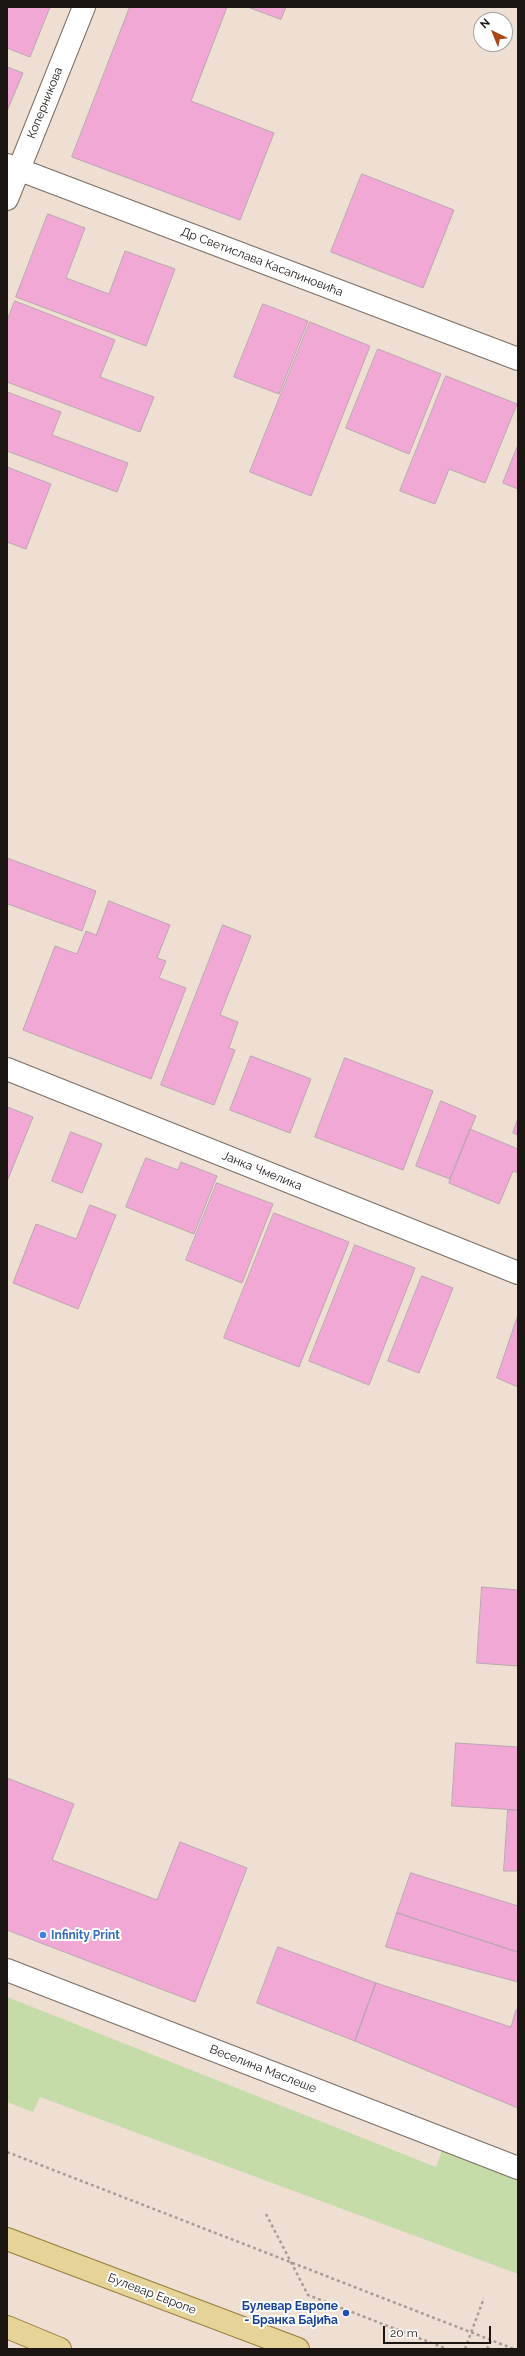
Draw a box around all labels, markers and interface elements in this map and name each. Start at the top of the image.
north arrow [473,12,513,52]
text: N [478,16,493,31]
street label: Коперникова [24,65,66,141]
street label: Др Светислава Касапиновића [179,224,345,300]
street label: Јанка Чмелика [220,1148,304,1194]
place label: Infinity Print [51,1928,120,1942]
marker: Infinity Print [38,1930,48,1940]
street label: Веселина Маслеше [208,2042,318,2096]
street label: Булевар Европе [106,2270,198,2318]
place label: Булевар Европе - Бранка Бајића [242,2299,338,2327]
marker: Булевар Европе - Бранка Бајића [341,2308,351,2318]
scale bar [385,2318,493,2344]
text: 20 m [390,2326,418,2340]

